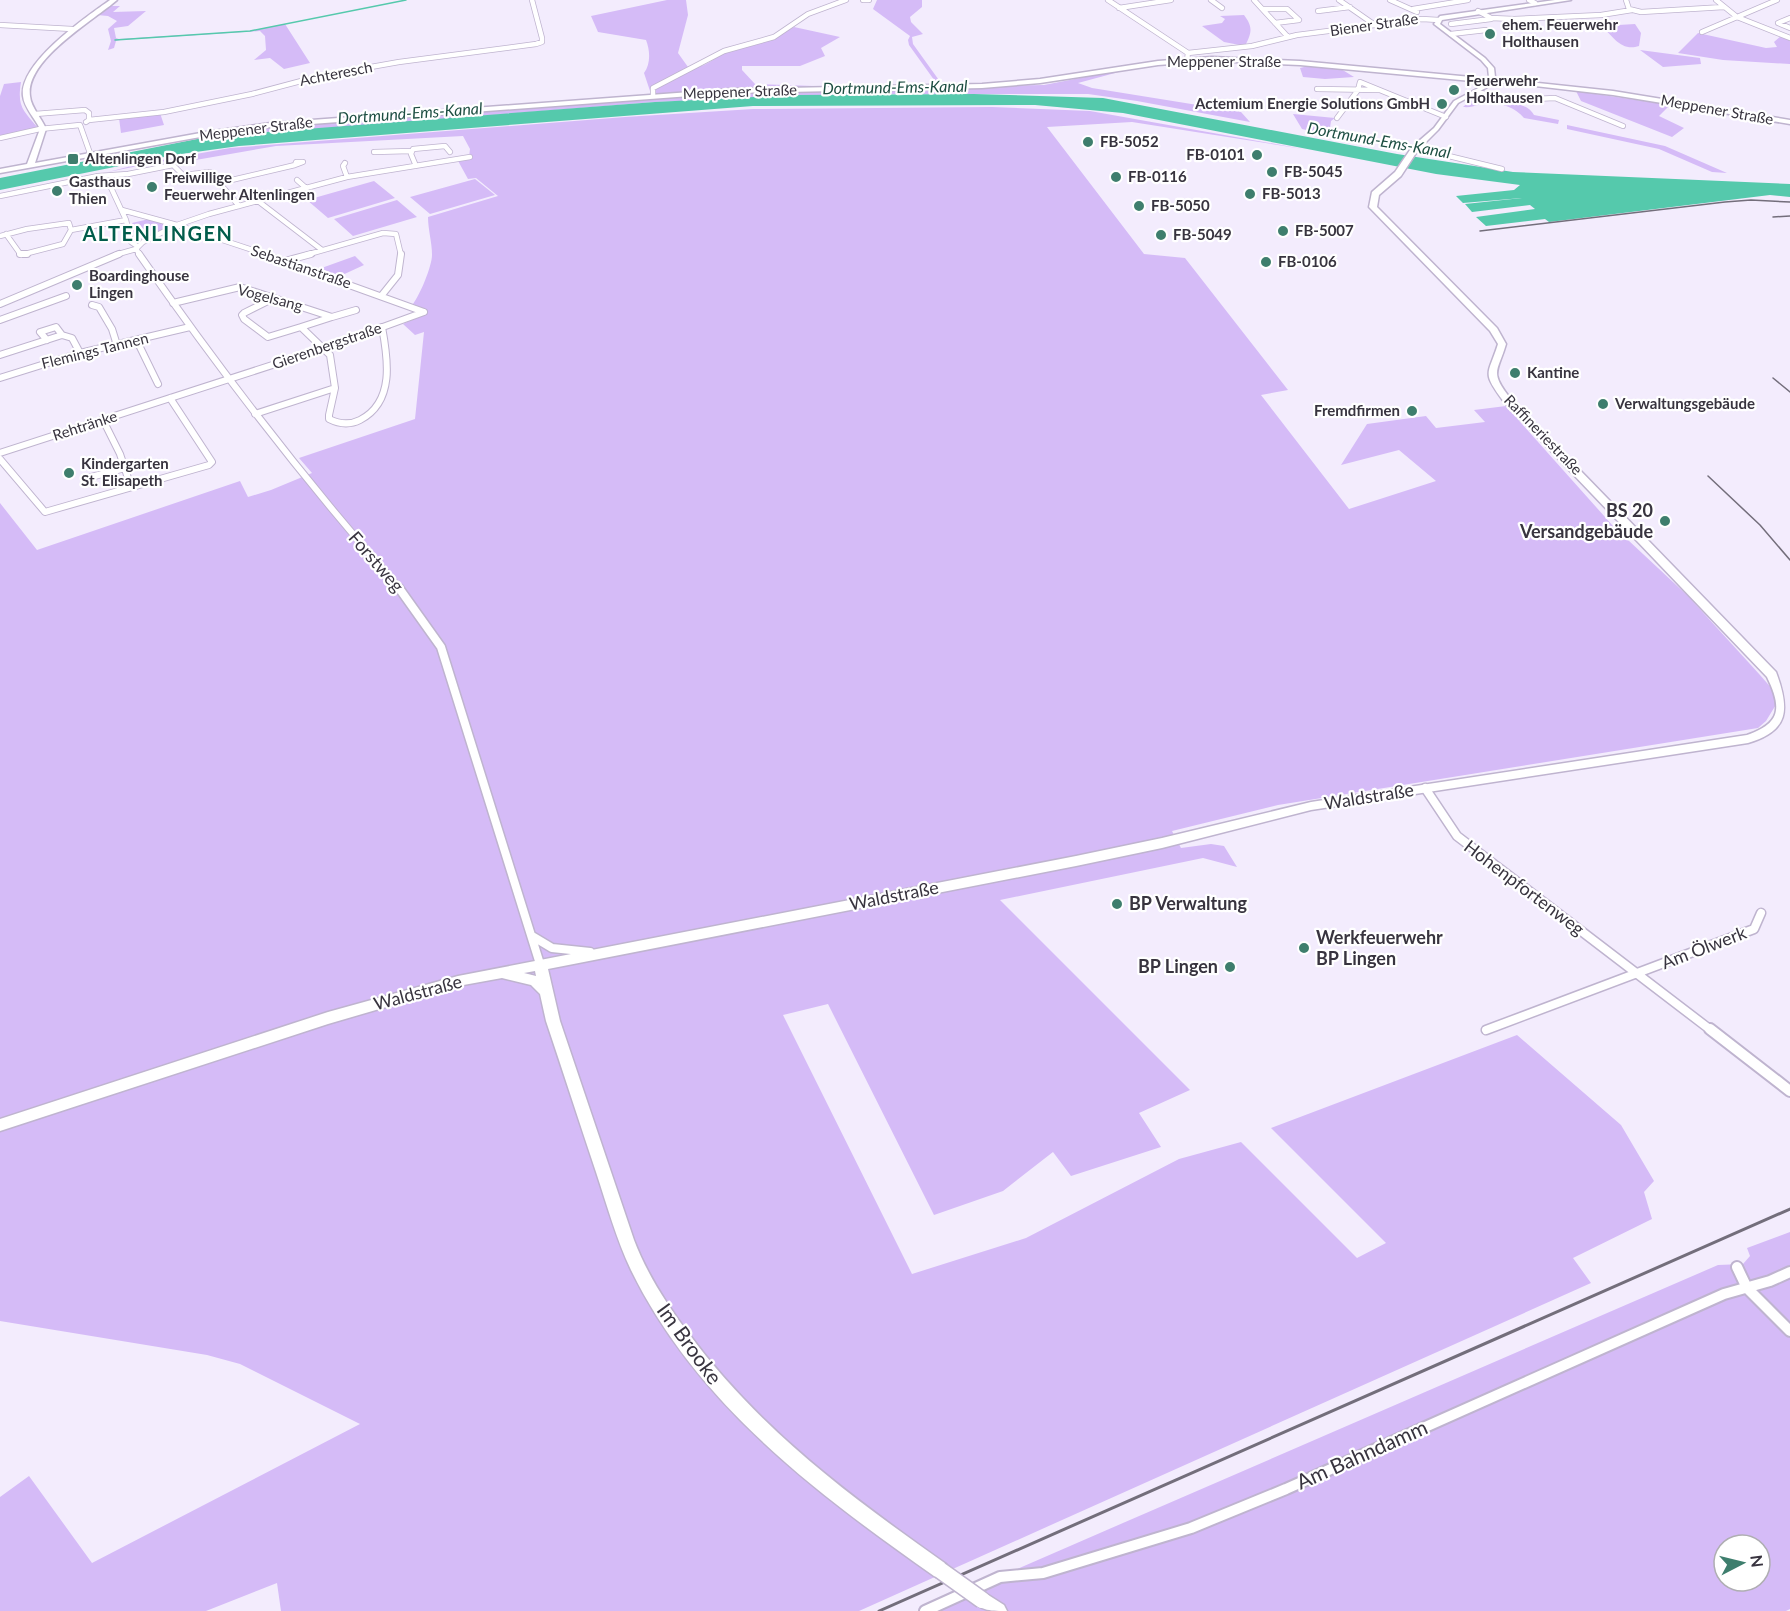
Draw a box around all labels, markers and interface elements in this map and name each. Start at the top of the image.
street label: Biener Straße [1329,9,1419,39]
place label: ehem. Feuerwehr Holthausen [1502,15,1619,50]
marker: ehem. Feuerwehr Holthausen [1483,27,1497,41]
street label: Meppener Straße [1167,52,1281,70]
street label: Achteresch [298,57,374,89]
place label: Feuerwehr Holthausen [1466,71,1543,106]
water label: Dortmund-Ems-Kanal [822,76,968,97]
street label: Meppener Straße [683,80,797,102]
marker: Feuerwehr Holthausen [1447,83,1461,97]
street label: Meppener Straße [1659,90,1775,128]
place label: Actemium Energie Solutions GmbH [1194,94,1430,112]
marker: Actemium Energie Solutions GmbH [1435,97,1449,111]
water label: Dortmund-Ems-Kanal [337,98,483,127]
street label: Meppener Straße [198,112,314,144]
water label: Dortmund-Ems-Kanal [1306,118,1453,162]
place label: FB-5052 [1100,132,1159,150]
marker: FB-5052 [1081,135,1095,149]
place label: FB-0101 [1186,145,1245,163]
marker: FB-0101 [1250,148,1264,162]
place label: Altenlingen Dorf [84,149,197,167]
marker: Altenlingen Dorf [66,152,80,166]
place label: FB-5045 [1284,162,1343,180]
marker: FB-5045 [1265,165,1279,179]
place label: FB-0116 [1128,167,1187,185]
place label: Freiwillige Feuerwehr Altenlingen [164,168,315,203]
marker: FB-0116 [1109,170,1123,184]
place label: Gasthaus Thien [69,172,131,207]
marker: Freiwillige Feuerwehr Altenlingen [145,180,159,194]
marker: Gasthaus Thien [50,184,64,198]
place label: FB-5013 [1262,184,1321,202]
marker: FB-5013 [1243,187,1257,201]
place label: FB-5050 [1151,196,1210,214]
marker: FB-5050 [1132,199,1146,213]
district label: ALTENLINGEN [81,221,234,245]
place label: FB-5007 [1295,221,1354,239]
marker: FB-5007 [1276,224,1290,238]
place label: FB-5049 [1173,225,1232,243]
marker: FB-5049 [1154,228,1168,242]
street label: Sebastianstraße [249,240,354,292]
place label: FB-0106 [1278,252,1337,270]
marker: FB-0106 [1259,255,1273,269]
place label: Boardinghouse Lingen [89,266,189,301]
marker: Boardinghouse Lingen [70,278,84,292]
street label: Vogelsang [236,280,305,314]
street label: Gierenbergstraße [270,318,384,372]
street label: Flemings Tannen [39,328,150,372]
place label: Kantine [1527,363,1579,381]
marker: Kantine [1508,366,1522,380]
street label: Raffineriestraße [1501,390,1587,478]
place label: Verwaltungsgebäude [1614,394,1755,412]
marker: Verwaltungsgebäude [1596,397,1610,411]
place label: Fremdfirmen [1314,401,1400,419]
marker: Fremdfirmen [1405,404,1419,418]
street label: Rehtränke [50,406,119,444]
place label: Kindergarten St. Elisapeth [81,454,169,489]
marker: Kindergarten St. Elisapeth [62,466,76,480]
place label: BS 20 Versandgebäude [1519,499,1653,542]
marker: BS 20 Versandgebäude [1658,514,1672,528]
street label: Forstweg [344,526,409,596]
street label: Waldstraße [1322,778,1415,814]
street label: Hohenpfortenweg [1460,835,1589,940]
street label: Waldstraße [847,876,940,914]
place label: BP Verwaltung [1129,892,1248,914]
marker: BP Verwaltung [1110,897,1124,911]
street label: Am Ölwerk [1658,920,1750,973]
place label: Werkfeuerwehr BP Lingen [1316,926,1443,969]
marker: Werkfeuerwehr BP Lingen [1297,941,1311,955]
place label: BP Lingen [1138,955,1218,977]
marker: BP Lingen [1223,960,1237,974]
street label: Waldstraße [371,970,464,1014]
street label: Im Brooke [653,1298,728,1388]
street label: Am Bahndamm [1292,1414,1431,1494]
north arrow [1712,1533,1772,1593]
text: N [1747,1554,1768,1568]

